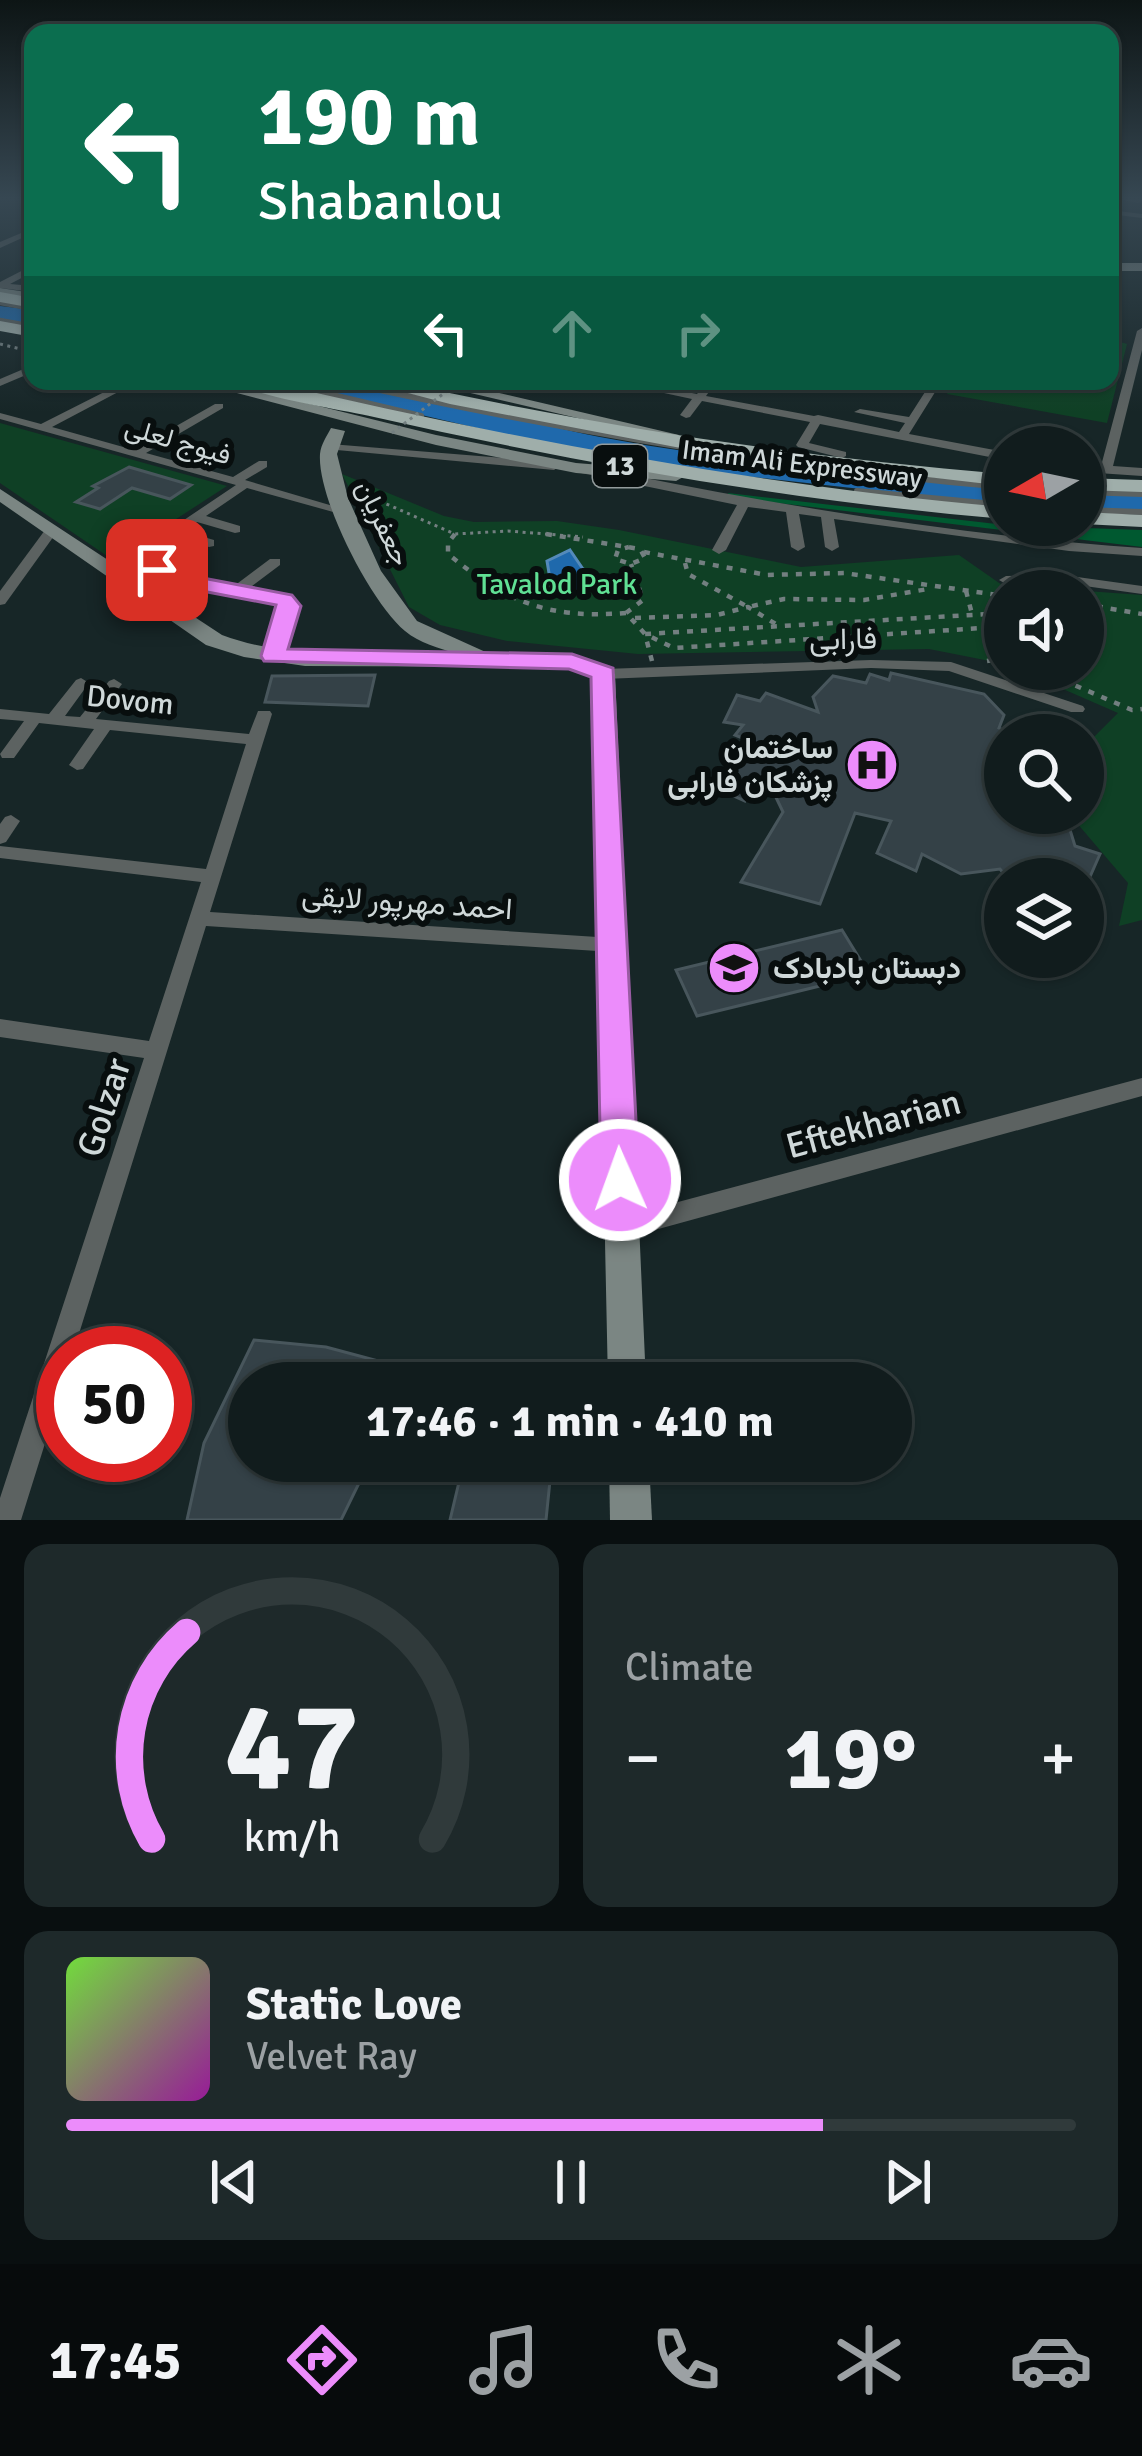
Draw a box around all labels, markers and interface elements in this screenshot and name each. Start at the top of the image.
text: 190 m [258,65,480,169]
icon: left [60,72,216,228]
text: Shabanlou [258,168,503,235]
icon: left [413,300,479,366]
icon: ahead [539,300,605,366]
icon: right [665,300,731,366]
street label: فیوج لعلی [121,411,235,473]
north arrow [984,426,1104,546]
map controls [984,426,1104,978]
street label: Imam Ali Expressway [680,433,924,496]
road number: 13 [593,445,647,487]
street label: جعفریان [348,475,417,571]
pin [106,519,208,621]
icon: arrive [124,537,190,603]
park label: Tavalod Park [477,566,637,603]
button: sound [984,570,1104,690]
street label: فارابی [809,620,877,659]
street label: Dovom [84,678,175,723]
button: search [984,714,1104,834]
place label: ساختمان پزشکان فارابی [667,730,833,802]
hospital icon: ساختمان پزشکان فارابی [844,737,900,793]
button: layers [984,858,1104,978]
street label: احمد مهرپور لایقی [300,877,514,929]
school or university icon: دبستان بادبادک [706,940,762,996]
place label: دبستان بادبادک [773,950,961,987]
street label: Golzar [67,1052,142,1162]
street label: Eftekharian [781,1080,966,1169]
position arrow [557,1117,683,1243]
speed limit sign: 50 [36,1326,192,1482]
text: 17:46 · 1 min · 410 m [366,1394,774,1449]
text: Climate [625,1643,754,1691]
text: 47 [224,1671,359,1824]
text: 19° [784,1703,917,1814]
text: − [625,1718,661,1799]
text: + [1040,1718,1076,1799]
text: km/h [243,1810,340,1863]
text: Static Love [246,1977,462,2032]
text: Velvet Ray [246,2032,417,2080]
icon: previous [201,2149,267,2215]
icon: pause [538,2149,604,2215]
icon: next [875,2149,941,2215]
icon: directions [280,2318,364,2402]
icon: music [462,2318,546,2402]
icon: phone [644,2318,728,2402]
icon: climate [827,2318,911,2402]
icon: car [1009,2318,1093,2402]
text: 17:45 [49,2327,182,2394]

